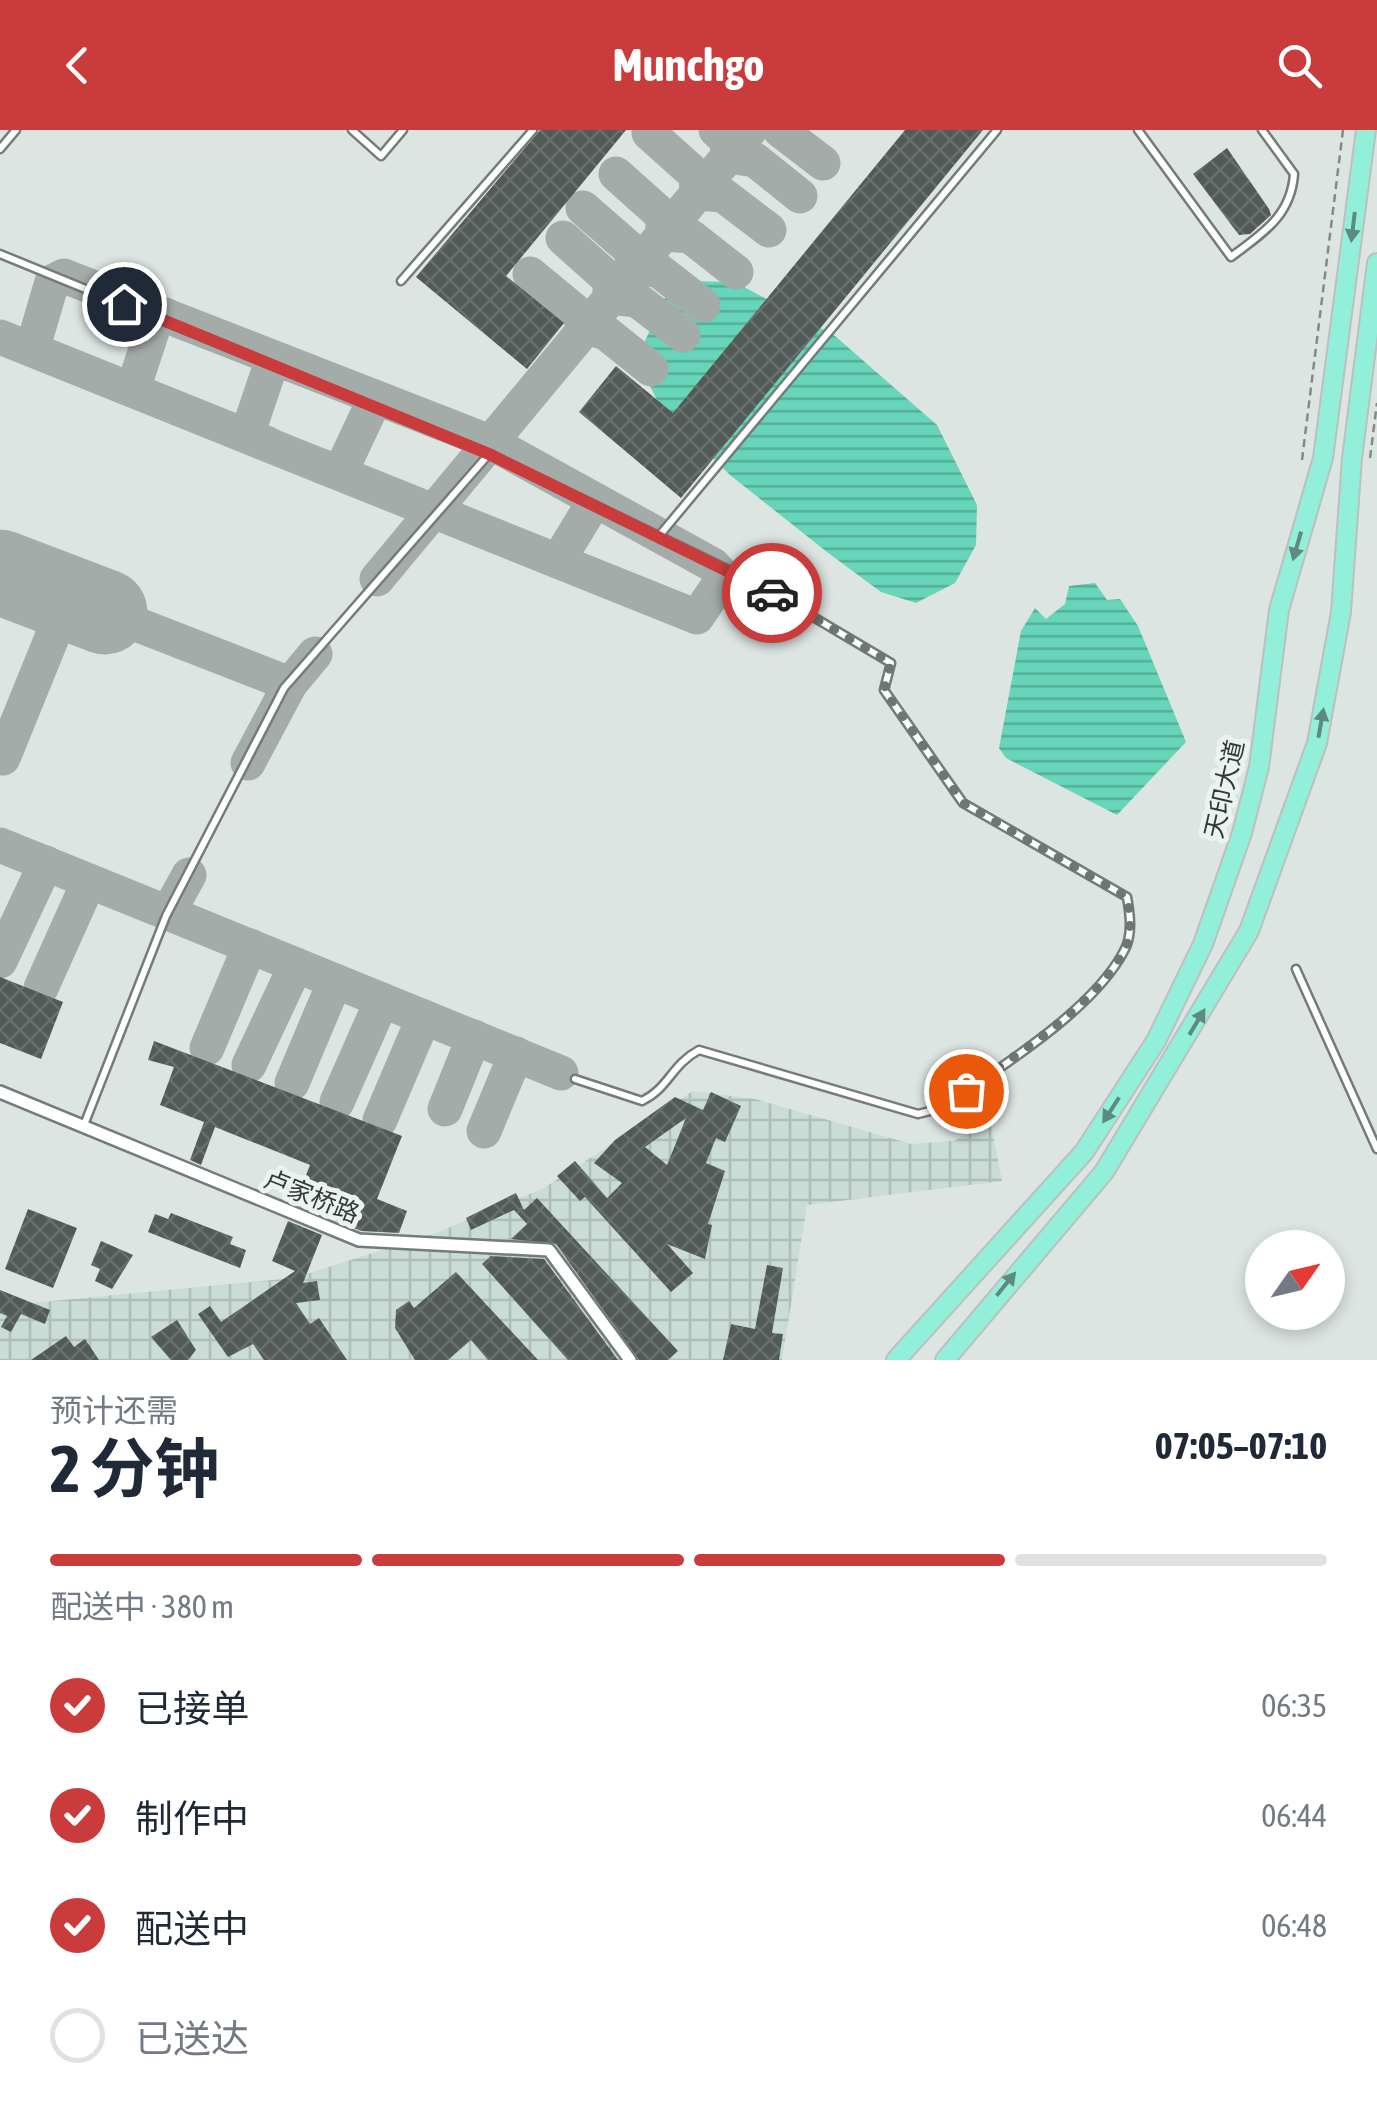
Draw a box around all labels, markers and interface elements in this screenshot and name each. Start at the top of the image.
icon: back [50,38,105,93]
icon: search [1272,38,1327,93]
text: Munchgo [613,39,764,91]
one-way arrow [1345,211,1361,243]
pin [82,262,167,347]
icon: home [97,277,152,332]
one-way arrow [1289,531,1304,562]
courier [722,543,822,643]
icon: car [745,566,800,621]
one-way arrow [1313,708,1329,739]
street label: 天印大道 [1199,737,1249,841]
one-way arrow [1188,1008,1205,1036]
pin [924,1049,1009,1134]
icon: bag [939,1064,994,1119]
one-way arrow [1103,1096,1121,1123]
street label: 卢家桥路 [260,1164,364,1228]
north arrow [1245,1230,1345,1330]
map controls [1245,1230,1345,1330]
one-way arrow [995,1272,1016,1297]
text: 预计还需 [50,1392,178,1429]
text: 07:05–07:10 [1155,1424,1327,1467]
text: 2 分钟 [50,1431,219,1506]
text: 配送中 · 380 m [50,1588,234,1625]
icon: check [50,1678,105,1733]
text: 已接单 [135,1687,249,1730]
text: 06:35 [1261,1687,1327,1724]
icon: check [50,1788,105,1843]
text: 制作中 [135,1797,249,1840]
text: 06:44 [1261,1797,1327,1834]
icon: check [50,1898,105,1953]
text: 配送中 [135,1907,249,1950]
text: 06:48 [1261,1907,1327,1944]
text: 已送达 [135,2017,249,2060]

